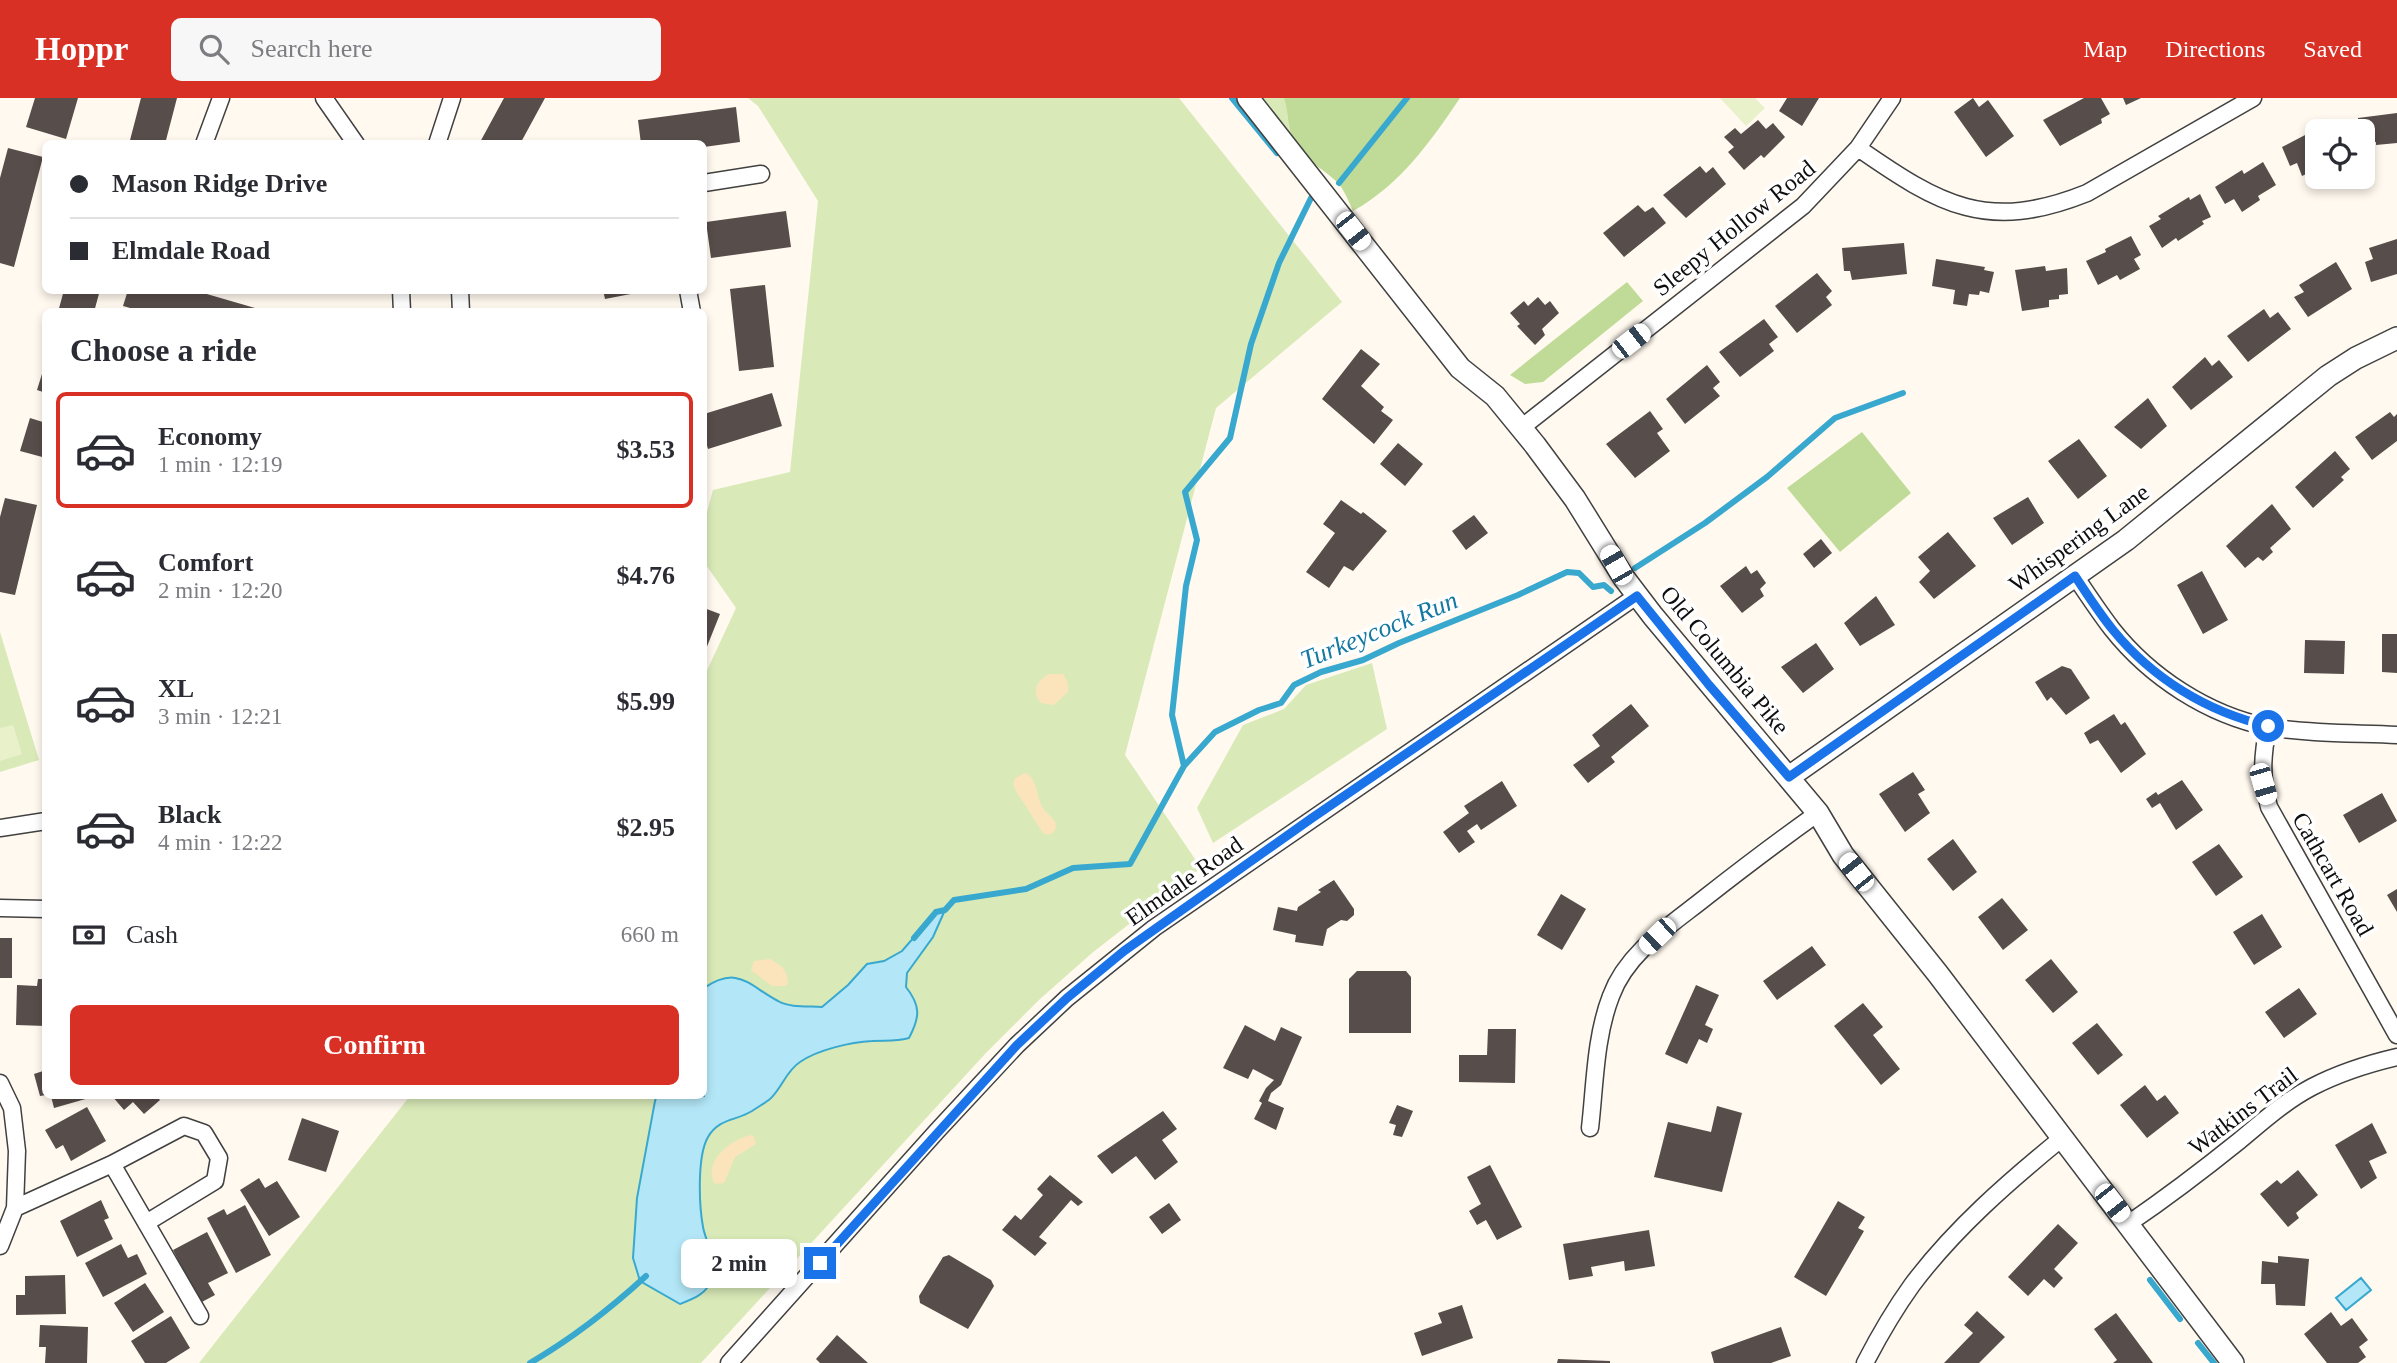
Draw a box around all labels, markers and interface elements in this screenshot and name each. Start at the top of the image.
search box [171,18,661,81]
icon: search [195,30,233,68]
text: Hoppr [35,31,129,67]
text: Search here [251,34,373,63]
text: Map [2083,36,2127,62]
text: Directions [2165,36,2265,62]
text: Saved [2303,36,2362,62]
map controls [2305,119,2375,189]
button: locate [2305,119,2375,189]
street label: Sleepy Hollow Road [1648,155,1820,301]
text: Mason Ridge Drive [112,169,327,198]
car [1332,208,1375,254]
text: Elmdale Road [112,236,270,265]
car [1608,320,1655,362]
text: Choose a ride [70,332,257,368]
icon: car [74,419,137,482]
text: Economy [158,422,262,451]
text: $3.53 [617,435,675,464]
text: 1 min · 12:19 [158,452,283,477]
street label: Whispering Lane [2004,479,2154,597]
car [1597,542,1636,588]
icon: car [74,545,137,608]
text: Comfort [158,548,253,577]
text: $4.76 [617,561,675,590]
text: 2 min · 12:20 [158,578,283,603]
street label: Old Columbia Pike [1655,581,1795,739]
water label: Turkeycock Run [1296,585,1462,675]
icon: car [74,671,137,734]
text: XL [158,674,194,703]
text: $5.99 [617,687,675,716]
text: 3 min · 12:21 [158,704,283,729]
route start [2252,710,2284,742]
car [2248,761,2279,807]
icon: car [74,797,137,860]
text: Black [158,800,222,829]
street label: Cathcart Road [2287,808,2379,940]
text: $2.95 [617,813,675,842]
text: 4 min · 12:22 [158,830,283,855]
street label: Elmdale Road [1121,831,1247,931]
car [1835,849,1878,895]
car [1635,914,1680,958]
icon: cash [70,916,108,954]
text: Cash [126,920,178,949]
text: 660 m [621,922,679,947]
button: Confirm [70,1005,679,1085]
street label: Watkins Trail [2183,1061,2303,1160]
car [2091,1180,2134,1226]
callout: 2 min [680,1238,796,1288]
route end [804,1247,836,1279]
text: 2 min [711,1251,767,1276]

